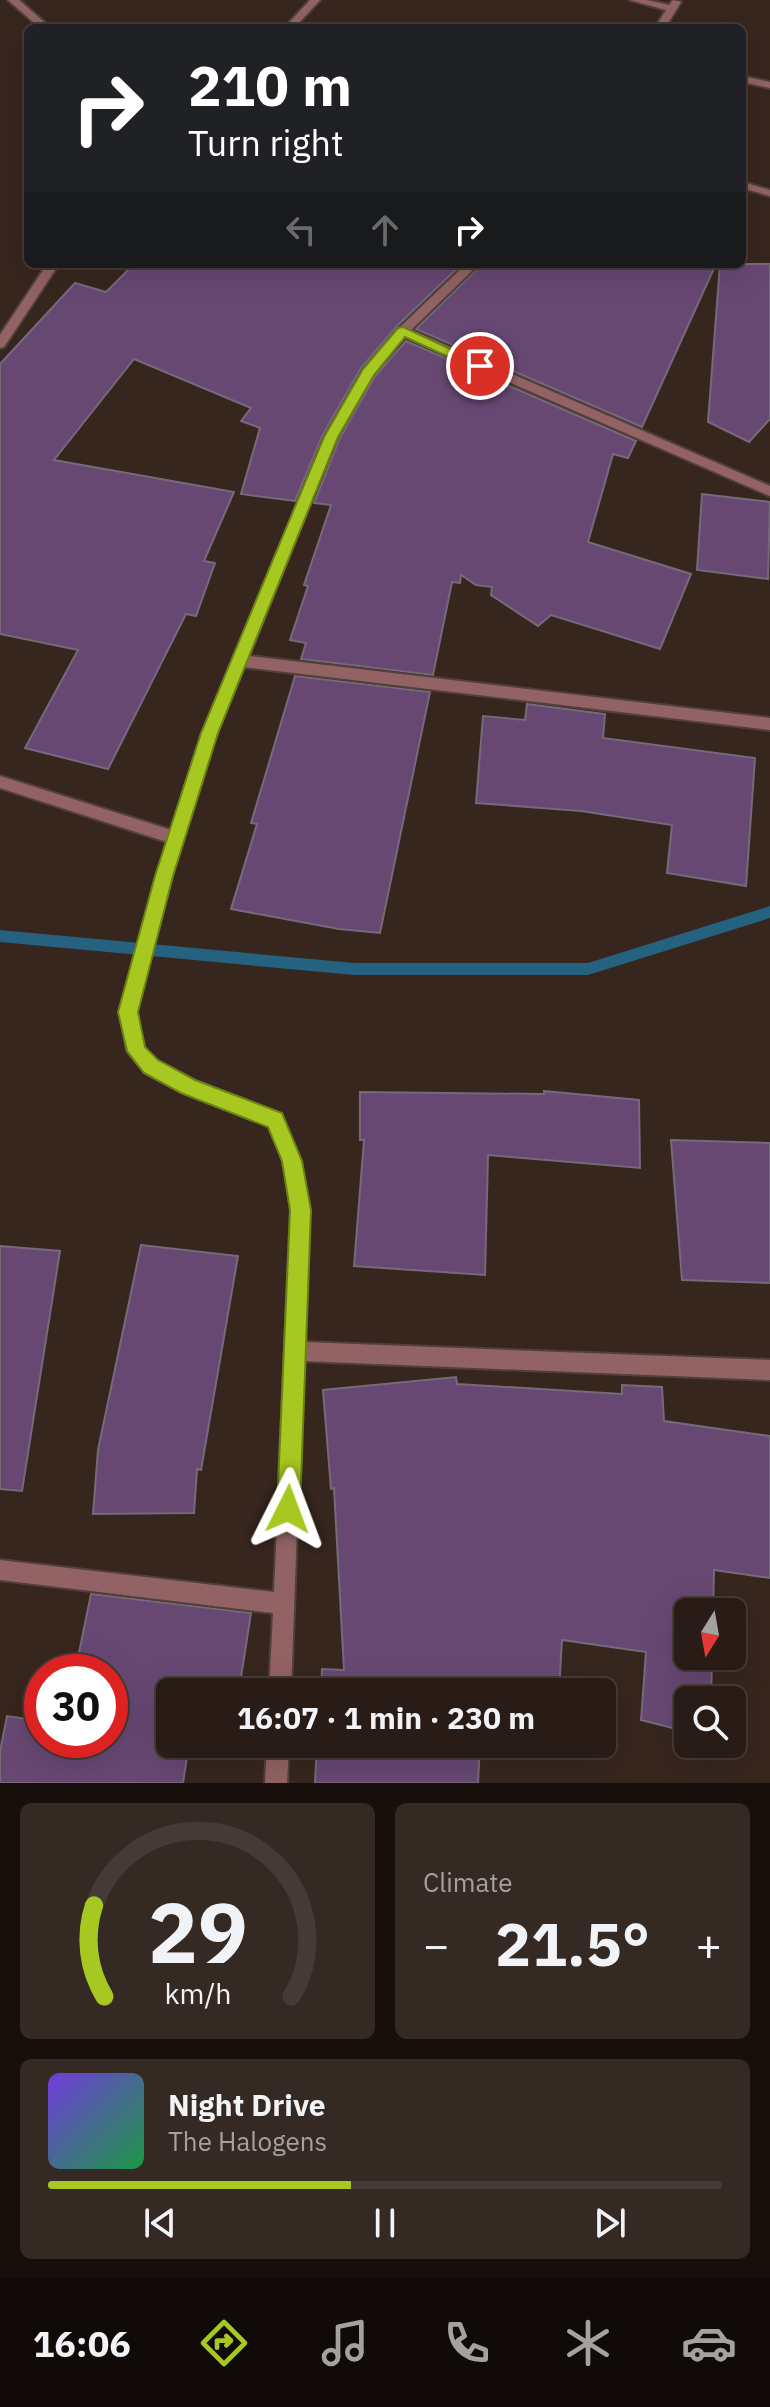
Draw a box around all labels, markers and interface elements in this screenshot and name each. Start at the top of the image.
text: 210 m [188,49,352,121]
icon: right [56,56,160,160]
text: Turn right [188,119,344,166]
icon: left [279,208,323,252]
icon: ahead [363,208,407,252]
icon: right [447,208,491,252]
pin [446,332,514,400]
icon: arrive [458,344,502,388]
position arrow [246,1467,330,1551]
north arrow [674,1598,746,1670]
map controls [674,1598,746,1758]
speed limit sign: 30 [24,1654,128,1758]
button: search [674,1686,746,1758]
text: 16:07 · 1 min · 230 m [237,1698,535,1737]
text: Climate [423,1865,513,1899]
text: 29 [148,1878,247,1986]
text: 21.5° [495,1904,650,1983]
text: − [423,1916,449,1973]
text: + [696,1916,722,1973]
text: km/h [164,1975,231,2012]
text: Night Drive [168,2085,326,2124]
text: The Halogens [168,2124,327,2158]
icon: previous [138,2201,182,2245]
icon: pause [363,2201,407,2245]
icon: next [588,2201,632,2245]
icon: directions [196,2315,252,2371]
icon: music [317,2315,373,2371]
icon: phone [439,2315,495,2371]
icon: climate [560,2315,616,2371]
icon: car [681,2315,737,2371]
text: 16:06 [33,2320,131,2367]

